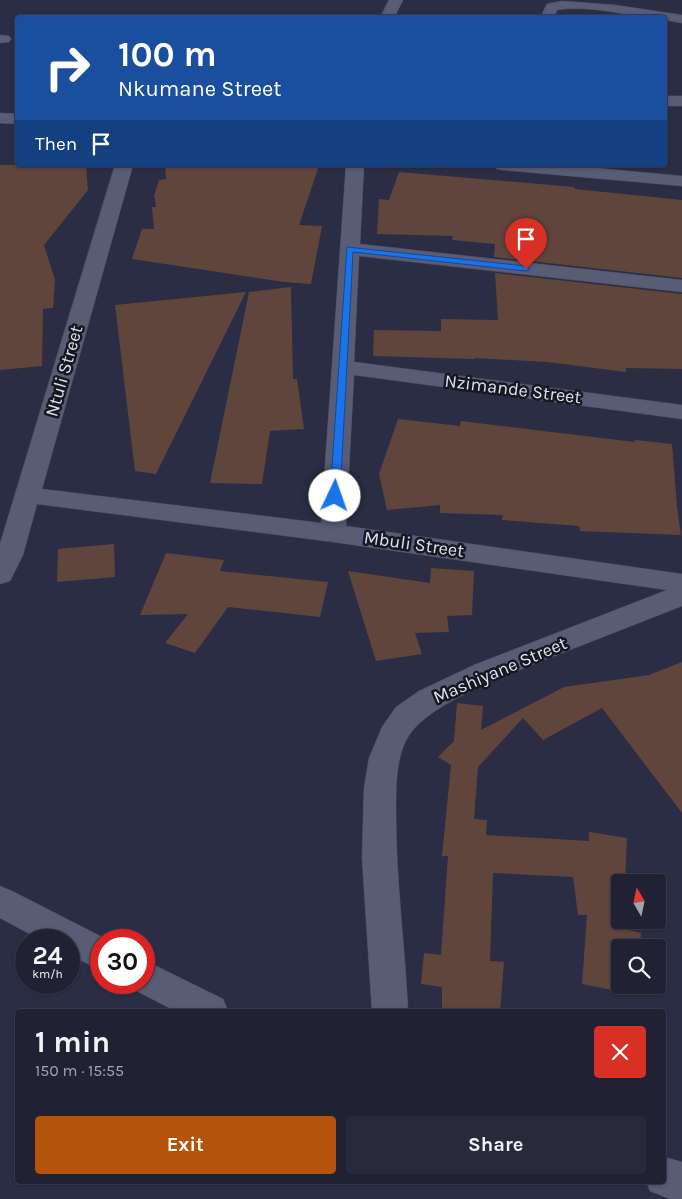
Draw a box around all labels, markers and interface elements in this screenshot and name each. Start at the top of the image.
text: 100 m [118,34,217,75]
icon: right [35,35,100,100]
text: Nkumane Street [118,76,282,102]
icon: arrive [87,130,115,158]
text: Then [35,133,77,155]
pin [505,218,547,269]
icon: arrive [512,225,540,253]
street label: Ntuli Street [40,323,88,419]
street label: Nzimande Street [443,370,583,408]
position arrow [308,469,360,521]
street label: Mbuli Street [363,526,466,562]
street label: Mashiyane Street [430,632,570,708]
north arrow [611,874,666,929]
map controls [611,874,666,994]
speed limit sign: 30 [90,929,155,994]
button: search [611,939,666,994]
text: 24 [32,941,63,970]
text: km/h [32,967,63,981]
text: 1 min [35,1024,110,1060]
button: close [594,1026,646,1078]
text: 150 m · 15:55 [35,1061,124,1080]
button: Exit [35,1116,336,1174]
button: Share [346,1116,646,1174]

